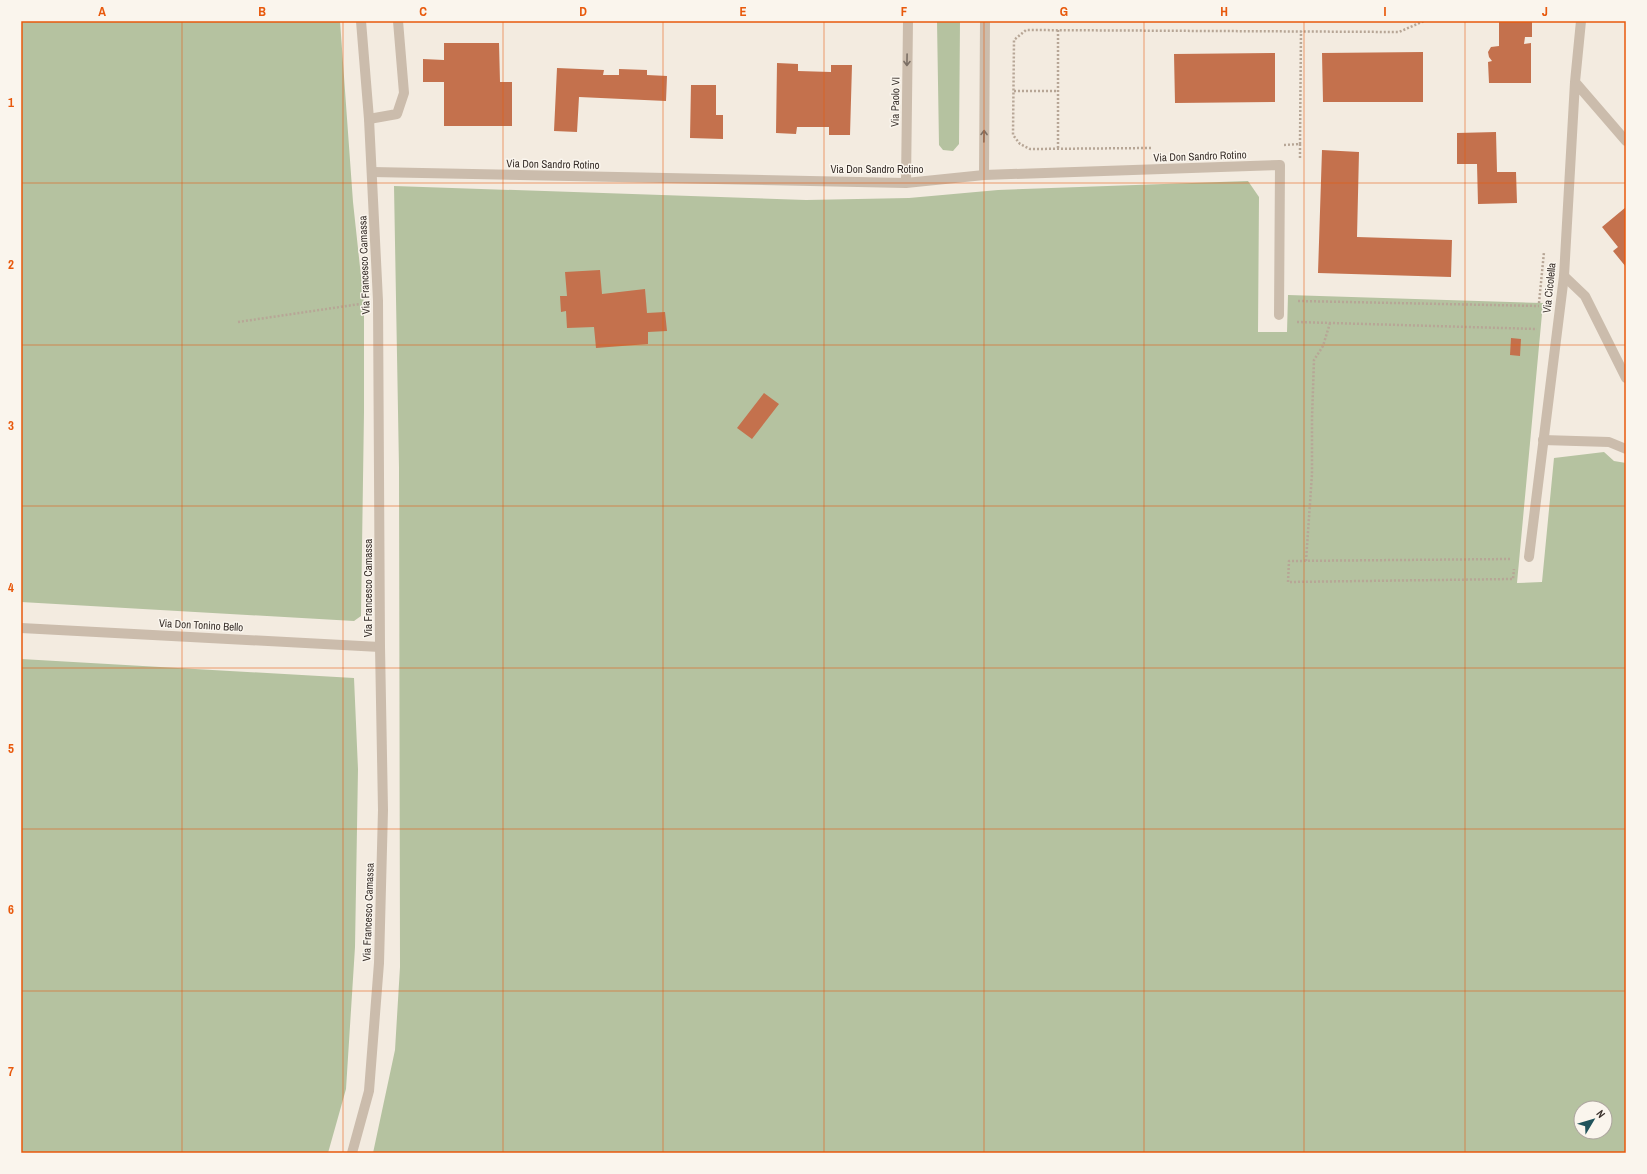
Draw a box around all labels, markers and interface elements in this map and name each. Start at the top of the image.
text: A [98,3,106,20]
text: B [258,3,266,20]
text: C [419,3,427,20]
text: D [579,3,587,20]
text: E [739,3,747,20]
text: F [901,3,908,20]
text: G [1060,3,1068,20]
text: H [1220,3,1228,20]
text: I [1384,3,1387,20]
text: J [1542,3,1548,20]
one-way arrow [903,53,911,66]
street label: Via Paolo VI [888,77,902,127]
text: 1 [8,94,14,111]
one-way arrow [980,130,988,143]
street label: Via Don Sandro Rotino [1153,147,1247,165]
street label: Via Don Sandro Rotino [506,156,600,172]
street label: Via Don Sandro Rotino [830,162,924,176]
street label: Via Francesco Camassa [355,215,373,315]
text: 2 [8,256,14,273]
street label: Via Cicolella [1539,262,1559,314]
text: 3 [8,417,14,434]
street label: Via Francesco Camassa [361,539,375,637]
text: 4 [8,579,14,596]
street label: Via Don Tonino Bello [158,616,244,634]
text: 5 [8,740,14,757]
street label: Via Francesco Camassa [359,862,377,962]
text: 6 [8,901,14,918]
text: 7 [8,1063,14,1080]
north arrow [1573,1100,1613,1140]
text: N [1593,1107,1608,1121]

